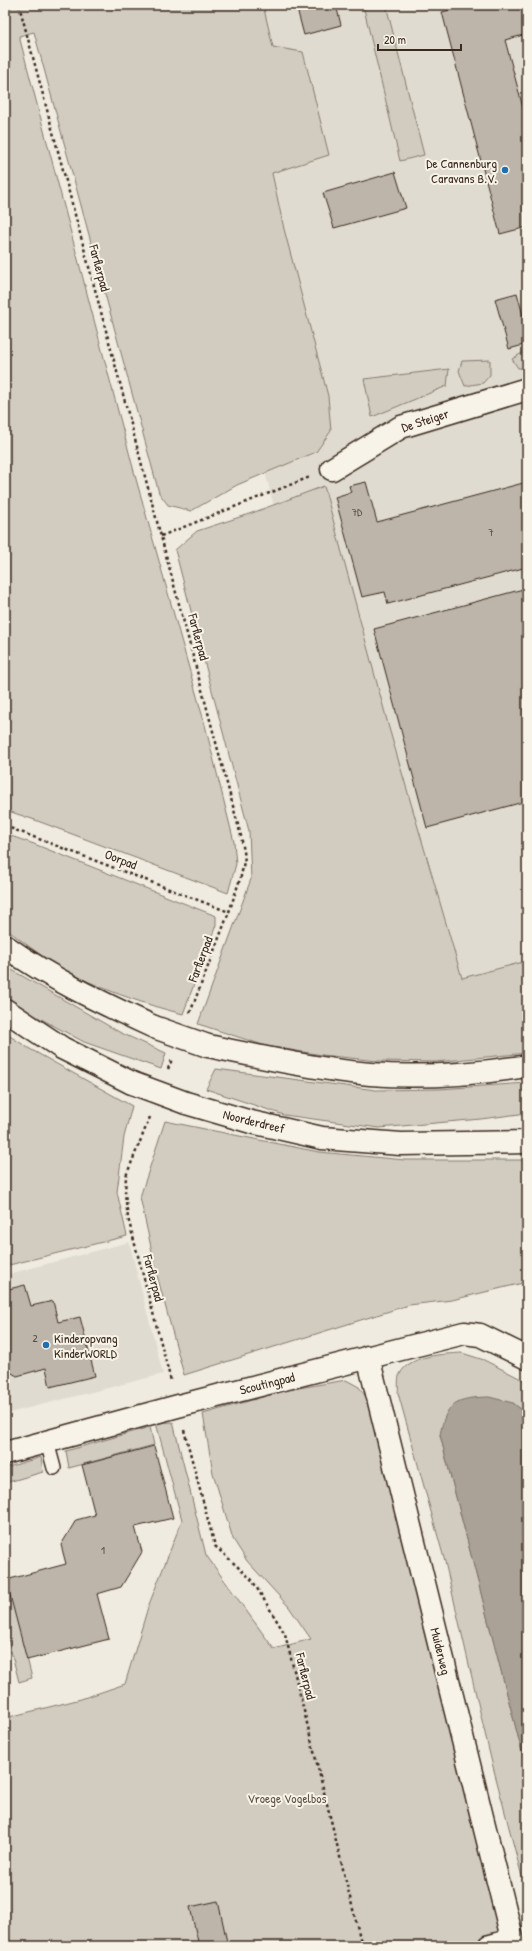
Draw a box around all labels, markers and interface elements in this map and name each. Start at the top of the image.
scale bar [378,26,461,52]
text: 20 m [384,31,406,48]
place label: De Cannenburg Caravans B.V. [426,154,497,187]
marker: De Cannenburg Caravans B.V. [500,165,510,175]
street label: Farflerpad [85,242,115,293]
street label: De Steiger [399,404,451,436]
house number: 7D [352,505,363,519]
house number: 7 [488,525,494,539]
street label: Farflerpad [184,611,214,662]
street label: Oorpad [102,845,140,873]
street label: Farflerpad [183,934,217,985]
street label: Noorderdreef [221,1105,287,1137]
street label: Farflerpad [139,1252,169,1303]
place label: Kinderopvang KinderWORLD [54,1329,118,1362]
house number: 2 [32,1331,38,1345]
marker: Kinderopvang KinderWORLD [41,1340,51,1350]
street label: Scoutingpad [238,1367,296,1399]
house number: 1 [101,1543,105,1557]
street label: Muiderweg [426,1625,456,1677]
street label: Farflerpad [291,1650,320,1701]
park label: Vroege Vogelbos [247,1789,327,1807]

